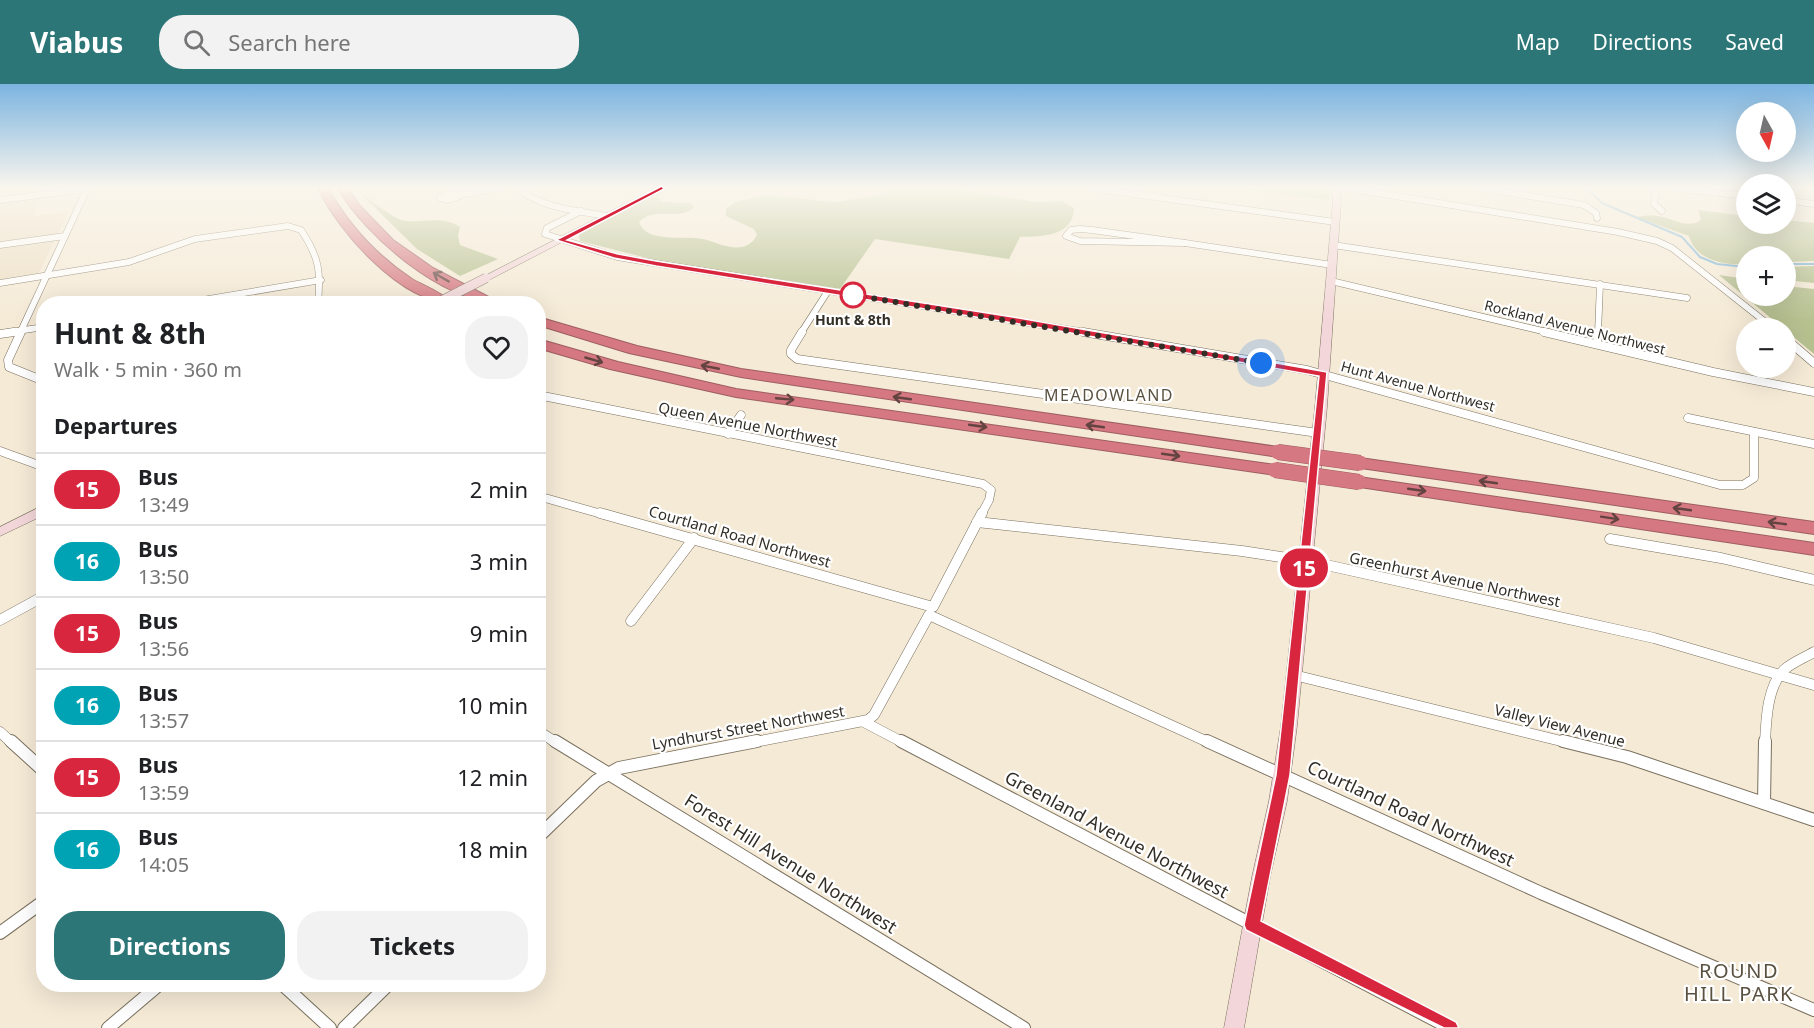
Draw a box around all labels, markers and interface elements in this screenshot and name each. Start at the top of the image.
search box [159,15,579,69]
text: Viabus [30,23,123,61]
icon: search [180,26,213,59]
text: Search here [228,27,351,57]
text: Map [1516,28,1560,56]
text: Directions [1593,28,1692,56]
text: Saved [1725,28,1784,56]
north arrow [1736,102,1796,162]
map controls [1736,102,1796,378]
button: layers [1736,174,1796,234]
button: + [1736,246,1796,306]
one-way arrow [433,271,450,283]
marker: Hunt & 8th [840,282,866,308]
street label: Rockland Avenue Northwest [1483,295,1667,359]
place label: Hunt & 8th [815,310,891,329]
text: Hunt & 8th [54,314,206,352]
button: heart [465,316,528,379]
button: − [1736,318,1796,378]
your location [1246,348,1276,378]
one-way arrow [584,355,603,366]
text: Walk · 5 min · 360 m [54,356,242,383]
street label: Hunt Avenue Northwest [1339,356,1497,416]
one-way arrow [700,361,720,372]
district label: MEADOWLAND [1044,384,1174,406]
one-way arrow [893,392,913,403]
one-way arrow [775,394,795,405]
street label: Queen Avenue Northwest [657,397,840,451]
text: Departures [54,410,178,440]
one-way arrow [1086,420,1106,431]
one-way arrow [968,421,988,432]
one-way arrow [1161,449,1181,460]
text: Bus [138,461,178,491]
text: 2 min [470,474,528,504]
text: 15 [75,475,99,503]
one-way arrow [1479,476,1499,487]
one-way arrow [1407,485,1426,496]
text: 13:49 [138,491,189,518]
street label: Courtland Road Northwest [647,500,834,572]
one-way arrow [1672,504,1692,515]
one-way arrow [1600,513,1619,524]
one-way arrow [1767,517,1787,528]
text: Bus [138,533,178,563]
text: 3 min [470,546,528,576]
text: 16 [75,547,99,575]
street label: Greenhurst Avenue Northwest [1348,547,1563,611]
line badge: 15 [1277,548,1331,588]
text: 15 [1292,554,1316,582]
text: 13:50 [138,563,189,590]
text: Bus [138,605,178,635]
text: 9 min [470,618,528,648]
text: 15 [75,619,99,647]
text: 13:56 [138,635,189,662]
text: Bus [138,677,178,707]
text: 10 min [457,690,528,720]
text: 16 [75,691,99,719]
street label: Valley View Avenue [1493,699,1627,751]
street label: Lyndhurst Street Northwest [650,700,846,754]
text: 13:57 [138,707,189,734]
text: Bus [138,749,178,779]
street label: Courtland Road Northwest [1304,754,1519,872]
text: 12 min [457,762,528,792]
text: 15 [75,763,99,791]
street label: Greenland Avenue Northwest [1001,765,1234,904]
text: 13:59 [138,779,189,806]
street label: Forest Hill Avenue Northwest [680,788,902,939]
text: Bus [138,821,178,851]
text: 18 min [457,834,528,864]
text: 16 [75,835,99,863]
text: 14:05 [138,851,189,878]
button: Directions [54,911,285,980]
button: Tickets [297,911,528,980]
district label: ROUND HILL PARK [1684,957,1794,1007]

